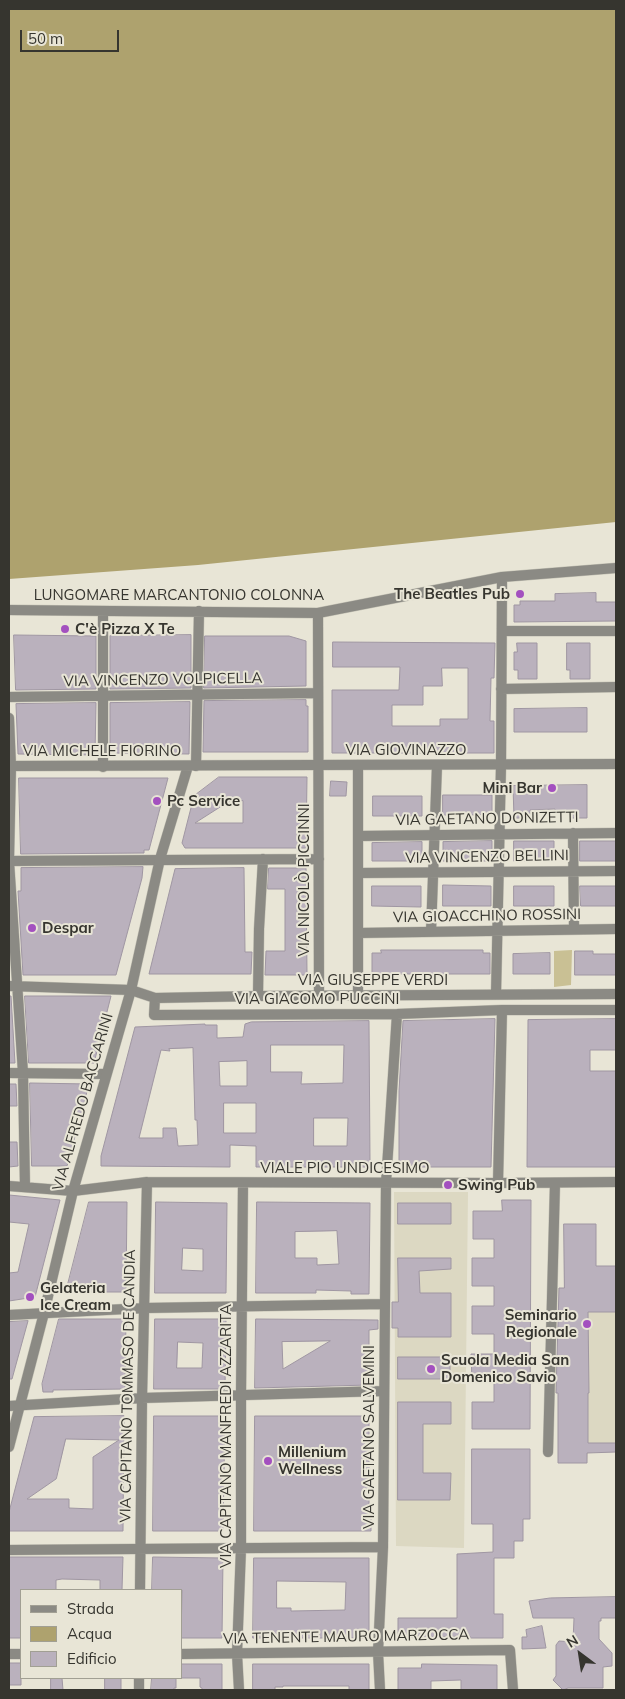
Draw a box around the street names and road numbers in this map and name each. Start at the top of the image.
street label: LUNGOMARE MARCANTONIO COLONNA [34,586,324,604]
street label: VIA VINCENZO VOLPICELLA [63,669,263,691]
street label: VIA GIOVINAZZO [345,741,467,759]
street label: VIA MICHELE FIORINO [23,742,181,760]
street label: VIA NICOLÒ PICCINNI [295,803,313,957]
street label: VIA GAETANO DONIZETTI [395,808,579,830]
street label: VIA VINCENZO BELLINI [405,847,569,867]
street label: VIA GIOACCHINO ROSSINI [393,905,581,927]
street label: VIA GIUSEPPE VERDI [298,971,448,989]
street label: VIA GIACOMO PUCCINI [235,990,399,1008]
street label: VIA ALFREDO BACCARINI [49,1011,117,1193]
street label: VIALE PIO UNDICESIMO [260,1159,430,1177]
street label: VIA CAPITANO TOMMASO DE CANDIA [117,1249,139,1523]
street label: VIA CAPITANO MANFREDI AZZARITA [217,1304,235,1568]
street label: VIA GAETANO SALVEMINI [360,1345,378,1529]
street label: VIA TENENTE MAURO MARZOCCA [223,1626,469,1648]

